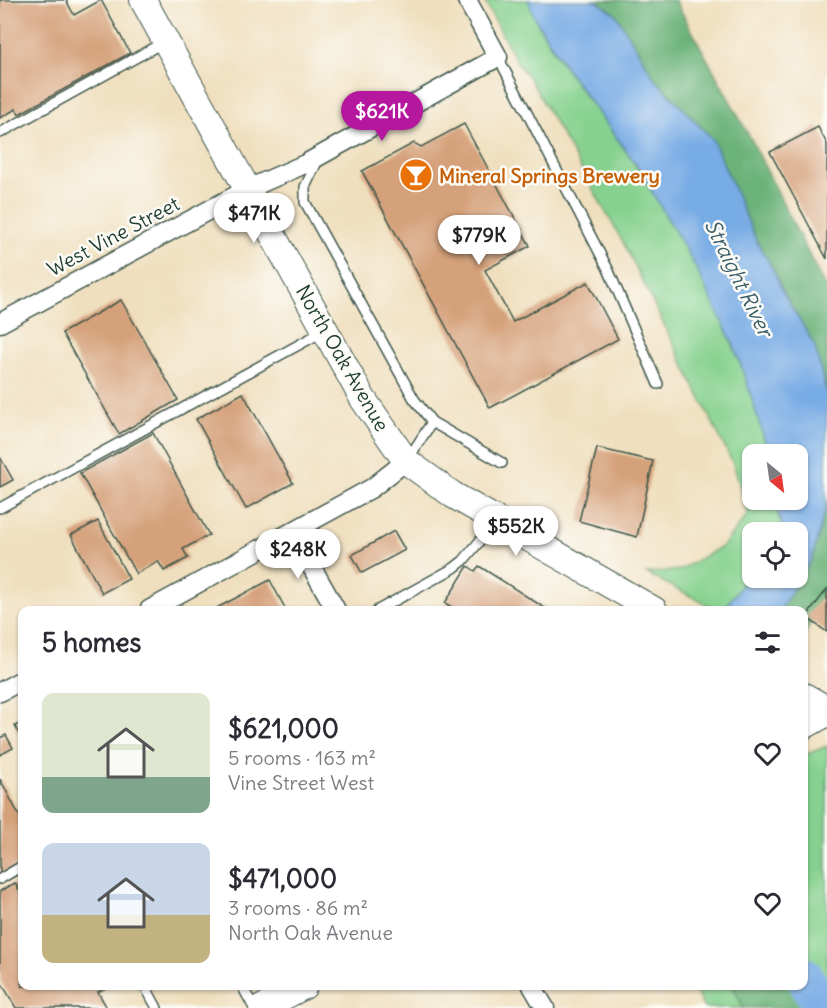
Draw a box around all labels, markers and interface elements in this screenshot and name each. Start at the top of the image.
pin: $621K [340,91,424,142]
text: $621K [355,98,409,123]
bar icon: Mineral Springs Brewery [398,157,434,193]
place label: Mineral Springs Brewery [439,163,660,188]
street label: West Vine Street [43,191,184,281]
pin: $471K [212,193,296,244]
text: $471K [228,200,280,225]
pin: $779K [437,215,521,266]
water label: Straight River [699,215,780,343]
text: $779K [452,222,506,247]
street label: North Oak Avenue [291,280,395,436]
north arrow [742,444,808,510]
map controls [742,444,808,588]
pin: $552K [474,506,558,557]
text: $552K [487,513,545,538]
button: locate [742,522,808,588]
pin: $248K [256,529,340,580]
text: $248K [269,536,327,561]
text: 5 homes [42,626,141,659]
icon: filters [751,626,784,659]
text: $621,000 [228,712,339,745]
icon: home [90,717,162,789]
icon: heart [751,737,784,770]
text: 5 rooms · 163 m² [228,745,376,770]
text: Vine Street West [228,770,374,795]
text: $471,000 [228,862,337,895]
icon: home [90,867,162,939]
icon: heart [751,887,784,920]
text: 3 rooms · 86 m² [228,895,368,920]
text: North Oak Avenue [228,920,393,945]

